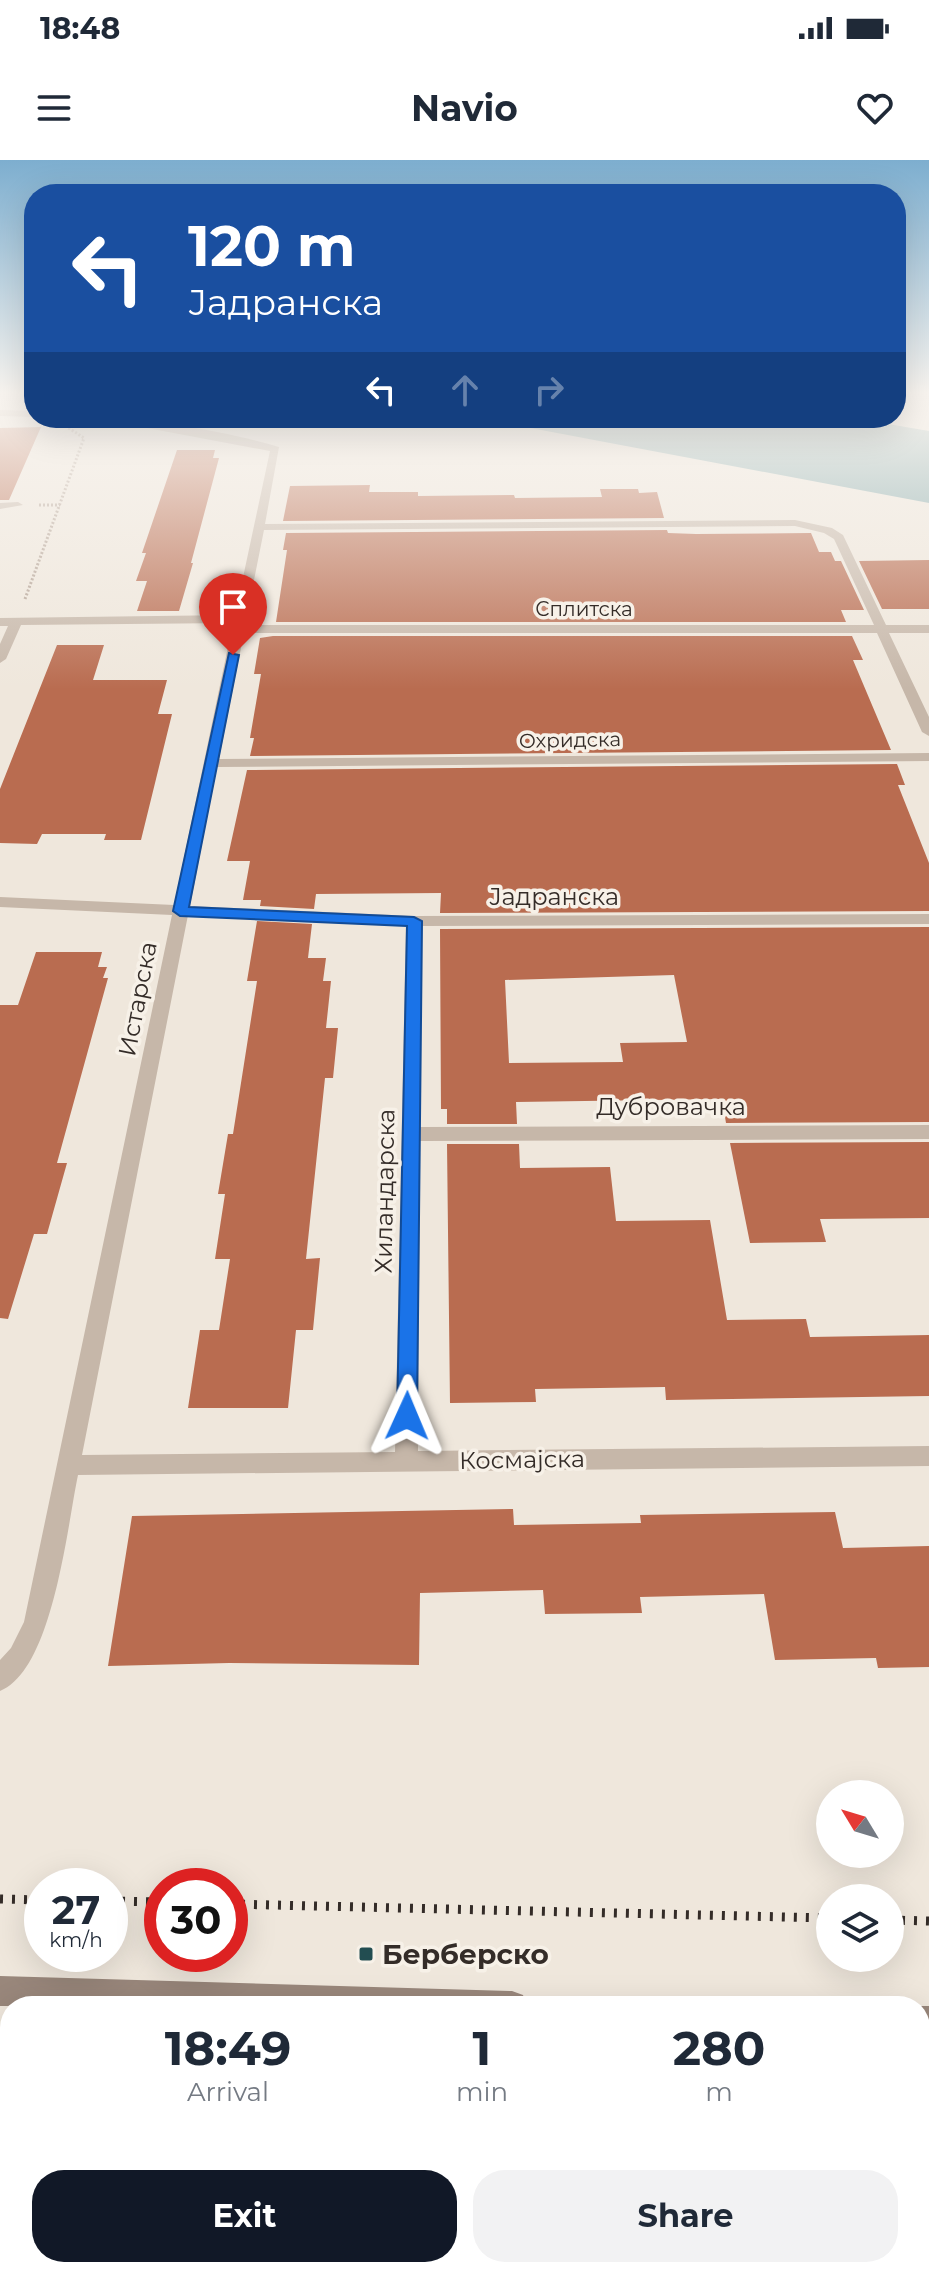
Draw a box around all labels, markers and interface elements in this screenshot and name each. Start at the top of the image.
text: 18:48 [40,10,120,47]
icon: menu [32,86,76,130]
text: Navio [411,86,518,130]
icon: heart [853,86,897,130]
text: 120 m [188,212,356,280]
icon: left [56,216,160,320]
text: Јадранска [188,280,383,324]
icon: left [359,368,403,412]
icon: ahead [443,368,487,412]
icon: right [527,368,571,412]
pin [199,573,267,655]
icon: arrive [211,585,255,629]
street label: Сплитска [535,597,633,621]
street label: Охридска [519,727,621,753]
street label: Јадранска [489,882,619,911]
street label: Истарска [112,939,163,1059]
street label: Дубровачка [596,1092,746,1121]
street label: Хиландарска [369,1108,400,1273]
position arrow [365,1374,449,1458]
street label: Космајска [459,1444,585,1475]
north arrow [816,1780,904,1868]
map controls [816,1780,904,1972]
speed limit sign: 30 [144,1868,248,1972]
button: layers [816,1884,904,1972]
text: 27 [52,1885,100,1934]
text: km/h [49,1928,103,1952]
place label: Берберско [382,1937,549,1971]
marker: Берберско [357,1945,375,1963]
text: 18:49 [165,2019,291,2077]
text: 1 [473,2019,491,2077]
text: 280 [673,2019,765,2077]
text: Arrival [187,2076,269,2108]
text: min [456,2076,508,2108]
text: m [705,2076,733,2108]
button: Exit [32,2170,457,2262]
button: Share [473,2170,898,2262]

